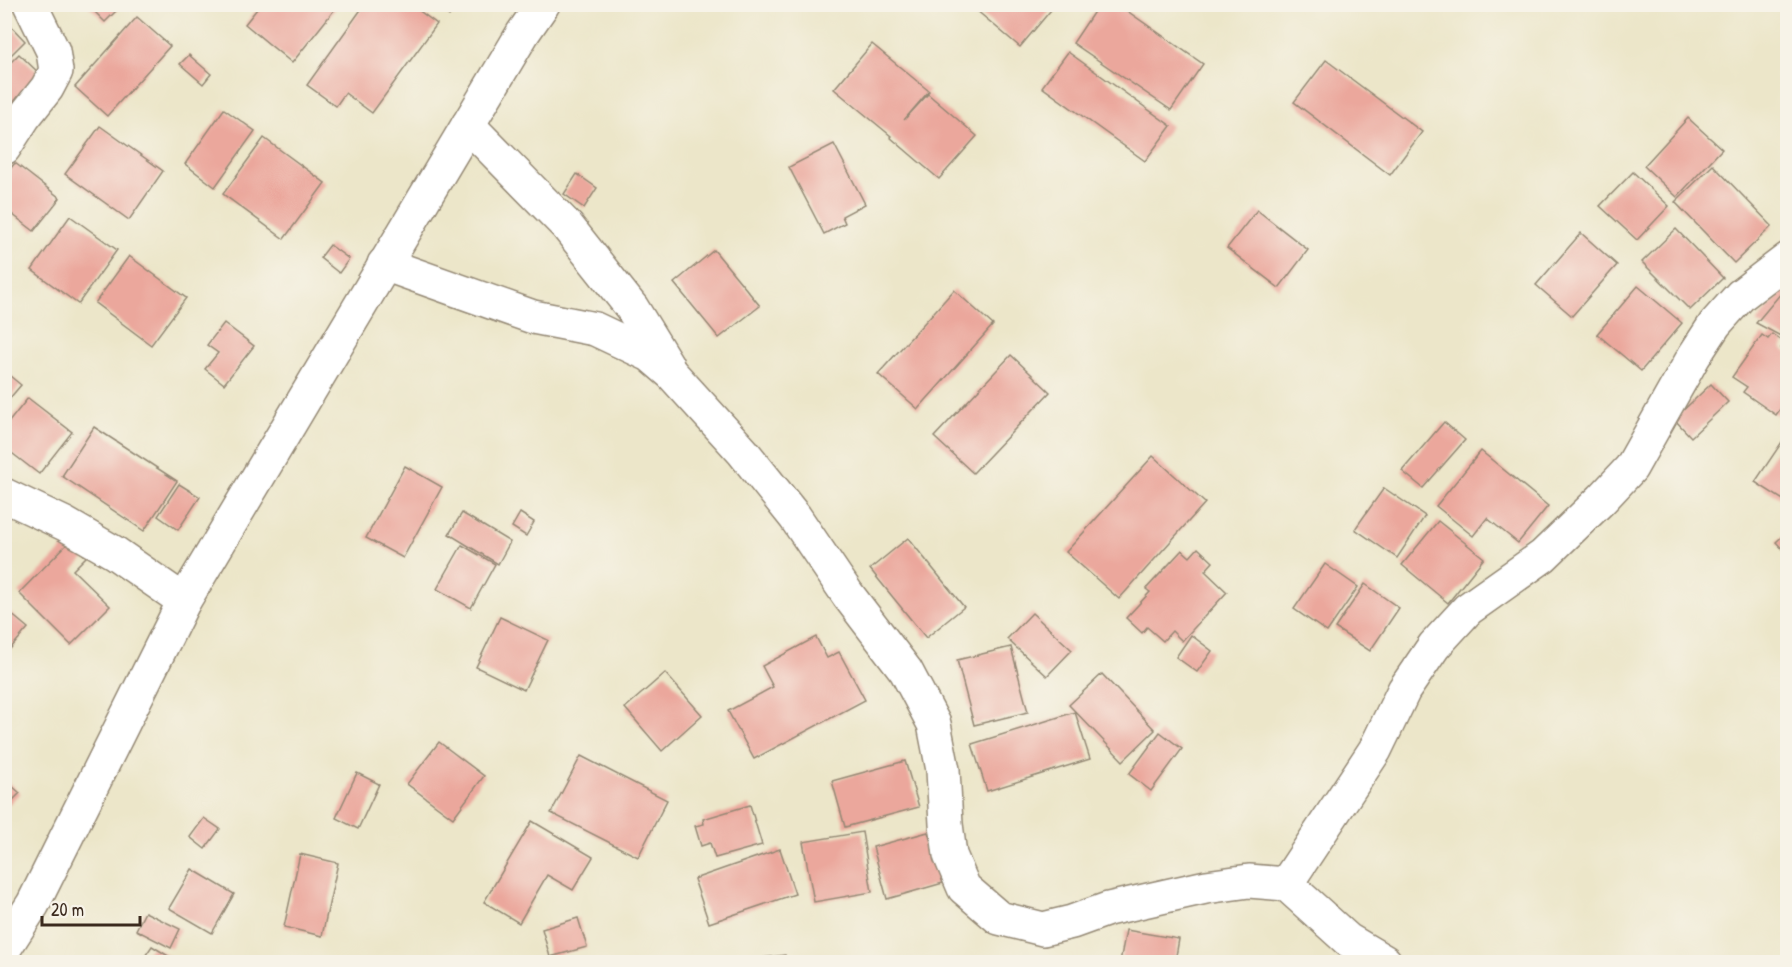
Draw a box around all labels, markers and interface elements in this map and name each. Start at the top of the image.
scale bar [42,889,140,927]
text: 20 m [51,897,84,922]

